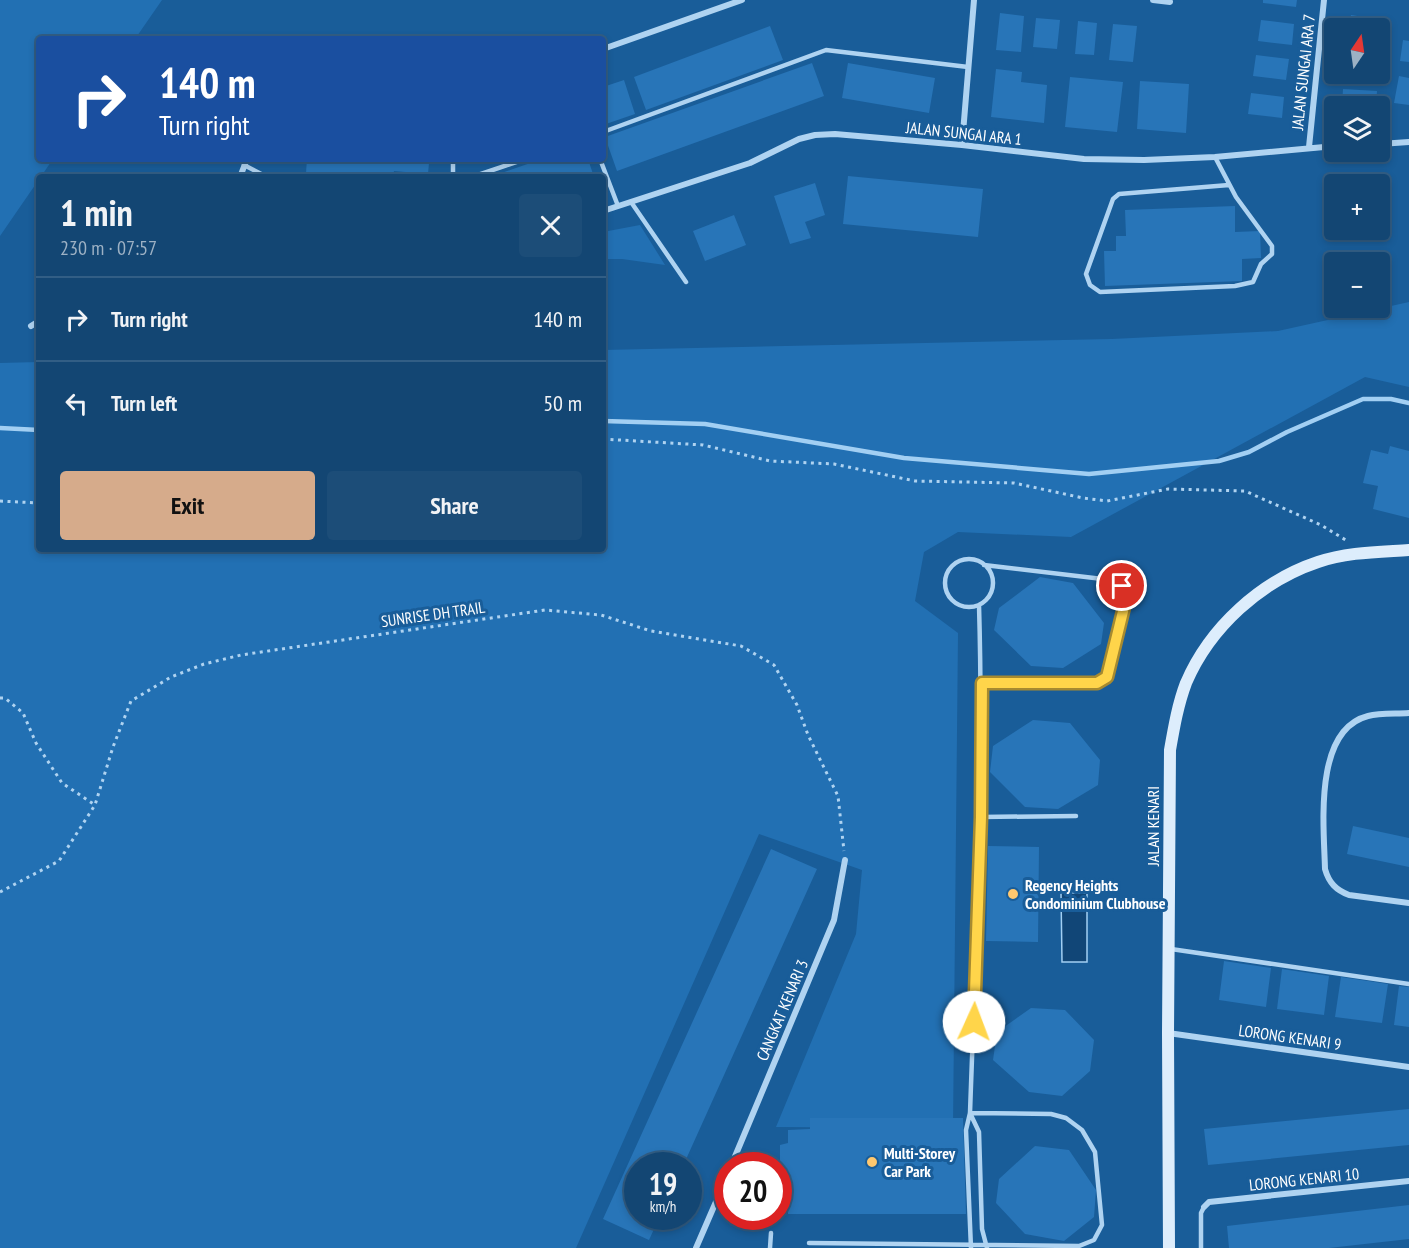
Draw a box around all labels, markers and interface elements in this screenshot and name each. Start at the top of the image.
street label: JALAN SUNGAI ARA 7 [1287,13,1319,132]
north arrow [1324,18,1390,84]
map controls [1324,18,1390,318]
text: 140 m [159,55,256,110]
icon: right [60,60,138,138]
button: layers [1324,96,1390,162]
text: Turn right [159,108,250,142]
street label: JALAN SUNGAI ARA 1 [904,117,1023,149]
button: + [1324,174,1390,240]
text: 1 min [60,189,133,236]
button: close [519,194,582,257]
text: 230 m · 07:57 [60,235,157,261]
button: − [1324,252,1390,318]
icon: right [60,303,93,336]
text: Turn right [111,305,188,333]
text: 140 m [533,305,582,333]
icon: left [60,387,93,420]
text: Turn left [111,389,177,417]
text: 50 m [543,389,582,417]
button: Exit [60,471,315,540]
button: Share [327,471,582,540]
pin [1096,560,1147,611]
icon: arrive [1105,569,1138,602]
street label: SUNRISE DH TRAIL [380,597,487,631]
street label: JALAN KENARI [1143,786,1163,867]
place label: Regency Heights Condominium Clubhouse [1025,875,1166,913]
marker: Regency Heights Condominium Clubhouse [1006,887,1020,901]
street label: CANGKAT KENARI 3 [752,956,812,1064]
position arrow [942,990,1006,1054]
street label: LORONG KENARI 9 [1237,1020,1343,1054]
place label: Multi-Storey Car Park [884,1143,956,1181]
speed limit sign: 20 [714,1152,792,1230]
marker: Multi-Storey Car Park [865,1155,879,1169]
street label: LORONG KENARI 10 [1248,1163,1360,1195]
text: 19 [649,1164,677,1203]
text: km/h [650,1197,676,1216]

